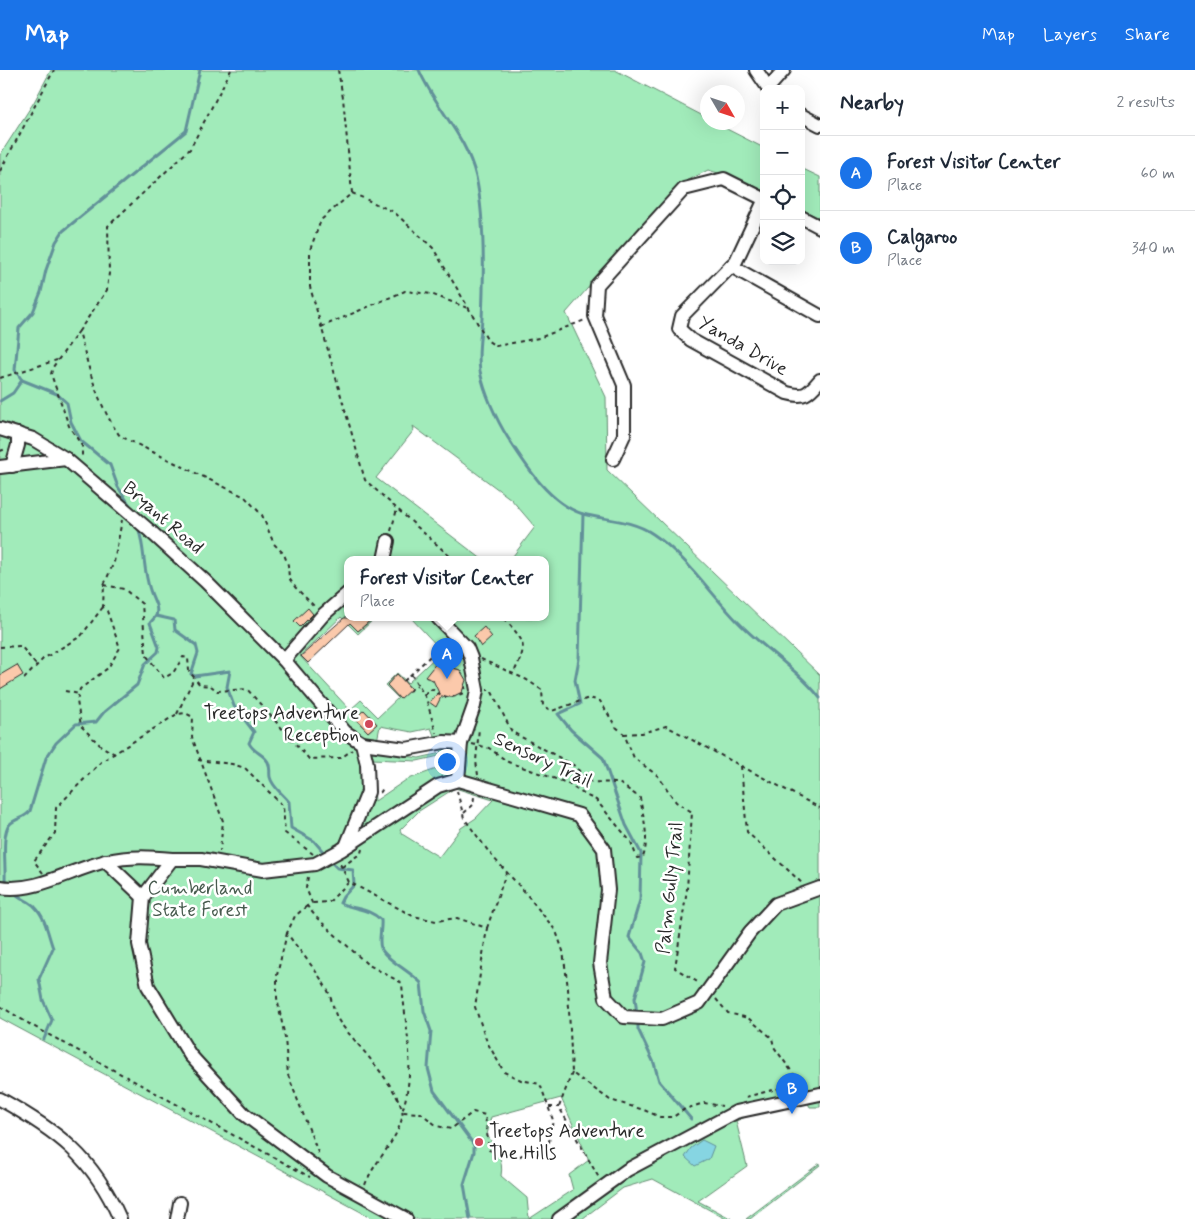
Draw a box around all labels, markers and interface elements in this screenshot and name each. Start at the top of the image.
text: Map [25,20,69,51]
text: Map [982,23,1015,47]
text: Layers [1043,23,1097,47]
text: Share [1125,23,1170,47]
north arrow [700,85,745,130]
map controls [760,85,805,265]
button: + [760,85,805,130]
text: Nearby [840,89,904,117]
text: 2 results [1117,92,1175,113]
button: − [760,130,805,175]
text: Forest Visitor Center [887,150,1060,175]
text: A [851,163,861,184]
text: 60 m [1141,163,1175,184]
button: locate [760,175,805,220]
text: Place [887,175,922,196]
button: layers [760,220,805,265]
text: Calgaroo [887,225,957,250]
text: B [851,238,861,259]
text: 340 m [1131,238,1175,259]
text: Place [887,250,922,271]
street label: Yanda Drive [694,310,792,382]
street label: Bryant Road [117,476,209,560]
popup [344,556,549,621]
text: Forest Visitor Center [360,566,533,591]
text: Place [360,591,395,612]
pin: A [431,638,463,679]
place label: Treetops Adventure Reception [203,701,359,748]
marker: Treetops Adventure Reception [363,718,375,730]
street label: Sensory Trail [490,726,596,794]
your location [434,749,460,775]
street label: Palm Gully Trail [651,821,690,955]
park label: Cumberland State Forest [148,876,252,923]
pin: B [776,1073,808,1114]
place label: Treetops Adventure The Hills [489,1119,645,1166]
marker: Treetops Adventure The Hills [473,1136,485,1148]

